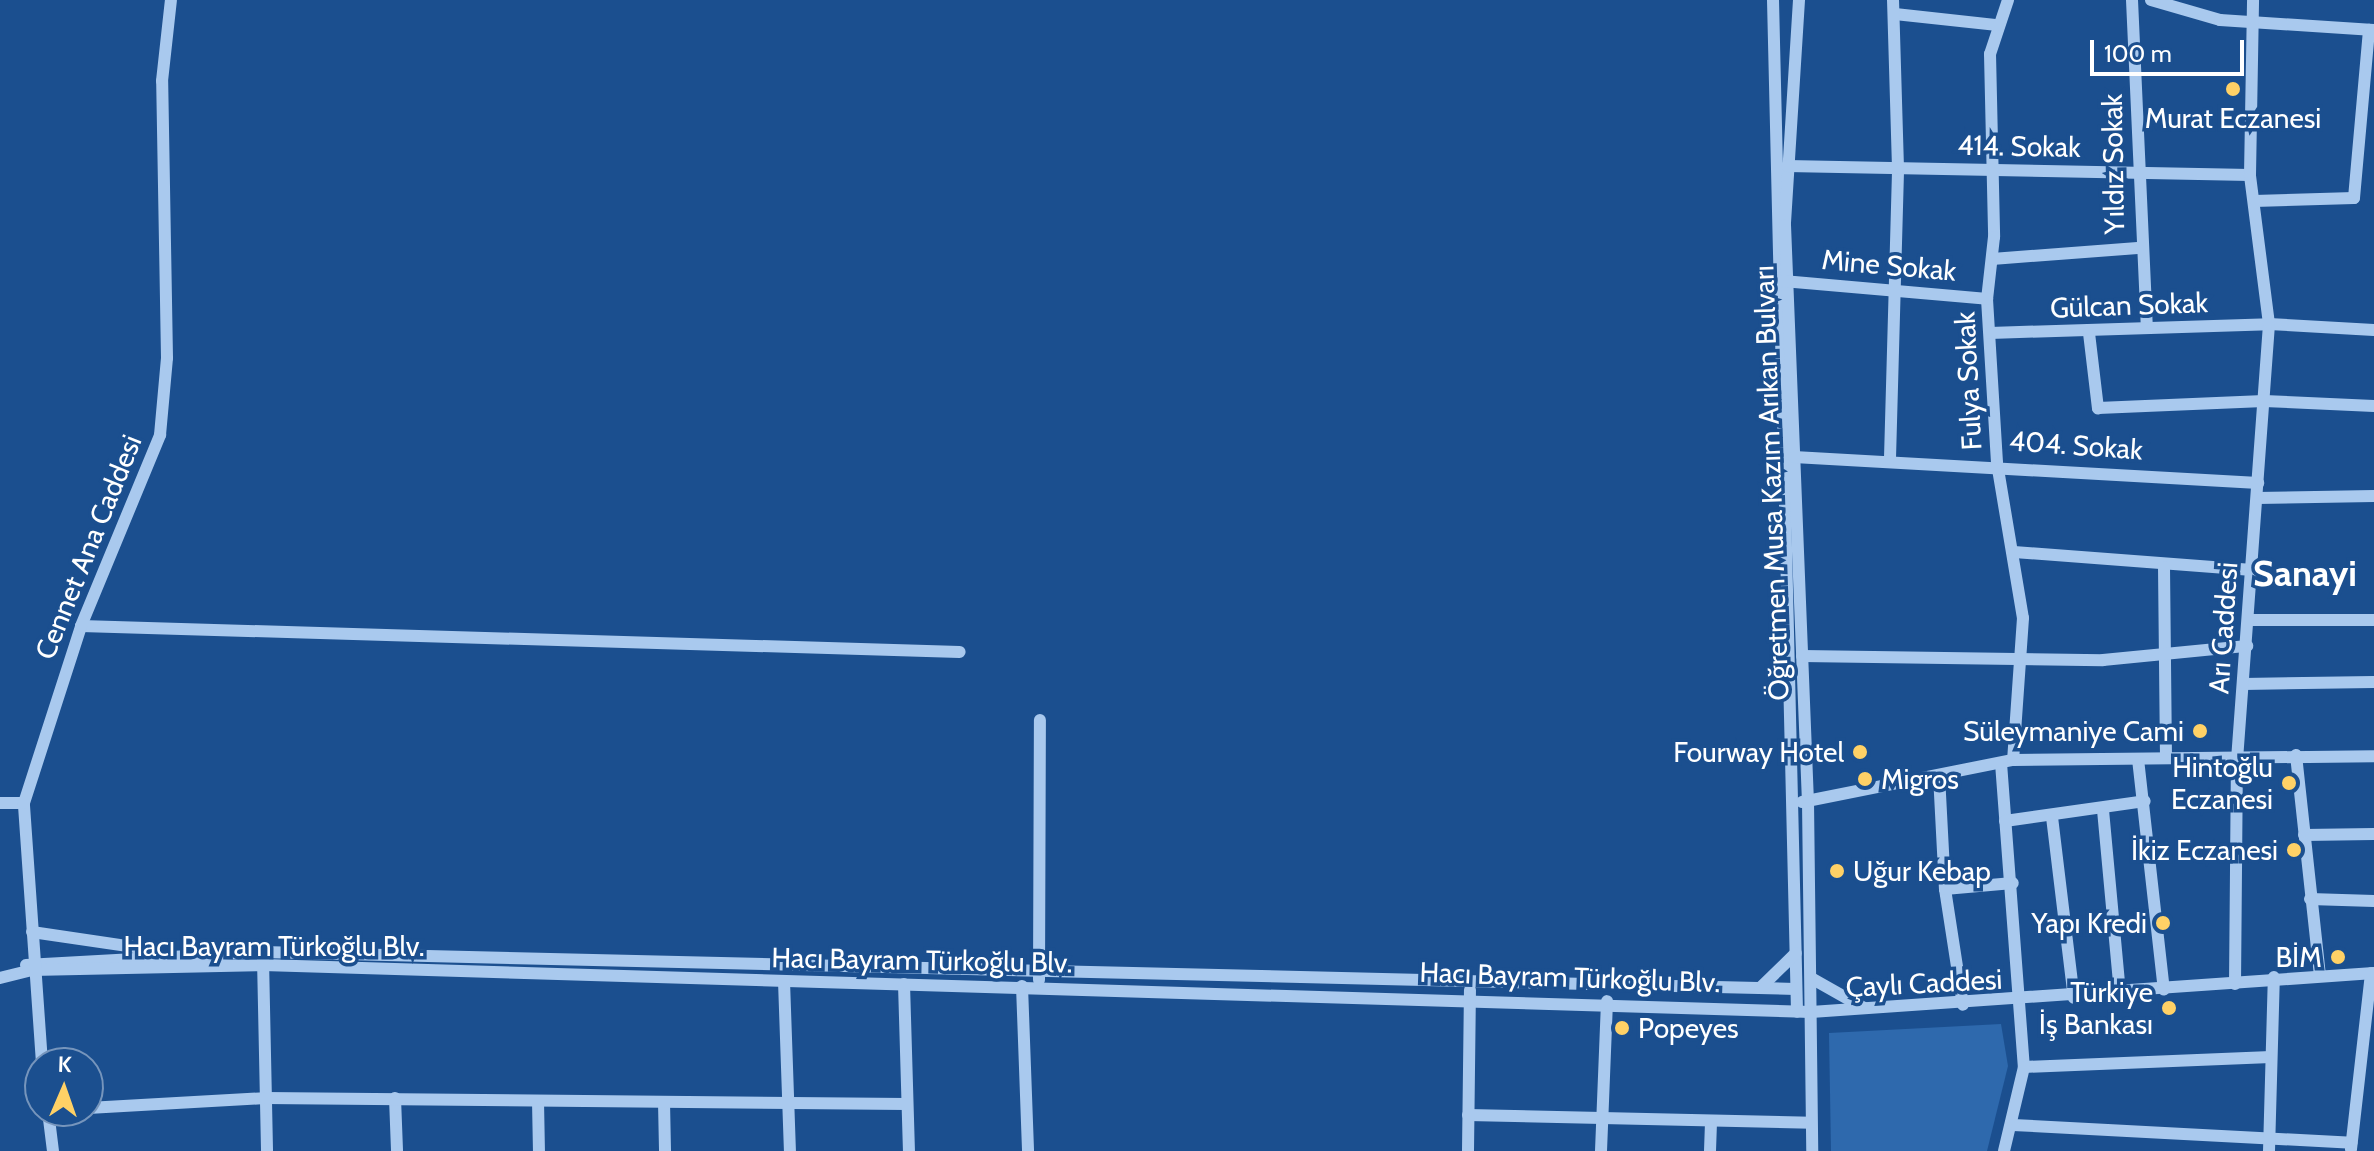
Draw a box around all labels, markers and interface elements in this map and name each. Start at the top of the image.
scale bar [2094,24,2248,74]
text: 100 m [2104,39,2172,68]
marker: Murat Eczanesi [2224,80,2242,98]
street label: Yıldız Sokak [2095,93,2131,235]
place label: Murat Eczanesi [2145,101,2321,135]
street label: 414. Sokak [1957,128,2081,164]
street label: Mine Sokak [1820,242,1958,288]
street label: Öğretmen Musa Kazım Arıkan Bulvarı [1747,265,1795,701]
street label: Gülcan Sokak [2049,285,2209,325]
street label: Fulya Sokak [1948,311,1988,451]
street label: 404. Sokak [2008,424,2144,466]
street label: Cennet Ana Caddesi [28,430,148,664]
district label: Sanayi [2253,552,2357,596]
street label: Arı Caddesi [2202,561,2244,695]
place label: Süleymaniye Cami [1963,714,2184,748]
marker: Süleymaniye Cami [2191,722,2209,740]
place label: Fourway Hotel [1673,735,1844,769]
marker: Fourway Hotel [1851,743,1869,761]
place label: Hintoğlu Eczanesi [2171,750,2273,816]
place label: Migros [1881,762,1959,796]
marker: Migros [1856,770,1874,788]
marker: Hintoğlu Eczanesi [2280,774,2298,792]
place label: İkiz Eczanesi [2131,833,2278,867]
marker: İkiz Eczanesi [2285,841,2303,859]
place label: Uğur Kebap [1853,854,1991,888]
marker: Uğur Kebap [1828,862,1846,880]
place label: Yapı Kredi [2032,906,2147,940]
marker: Yapı Kredi [2154,914,2172,932]
street label: Hacı Bayram Türkoğlu Blv. [123,929,425,963]
place label: BİM [2275,940,2322,974]
street label: Hacı Bayram Türkoğlu Blv. [771,941,1073,979]
marker: BİM [2329,948,2347,966]
street label: Hacı Bayram Türkoğlu Blv. [1419,955,1721,999]
street label: Çaylı Caddesi [1845,962,2003,1004]
place label: Türkiye İş Bankası [2039,975,2153,1041]
marker: Türkiye İş Bankası [2160,999,2178,1017]
place label: Popeyes [1638,1011,1739,1045]
marker: Popeyes [1613,1019,1631,1037]
north arrow [24,1047,104,1127]
text: K [57,1051,72,1078]

